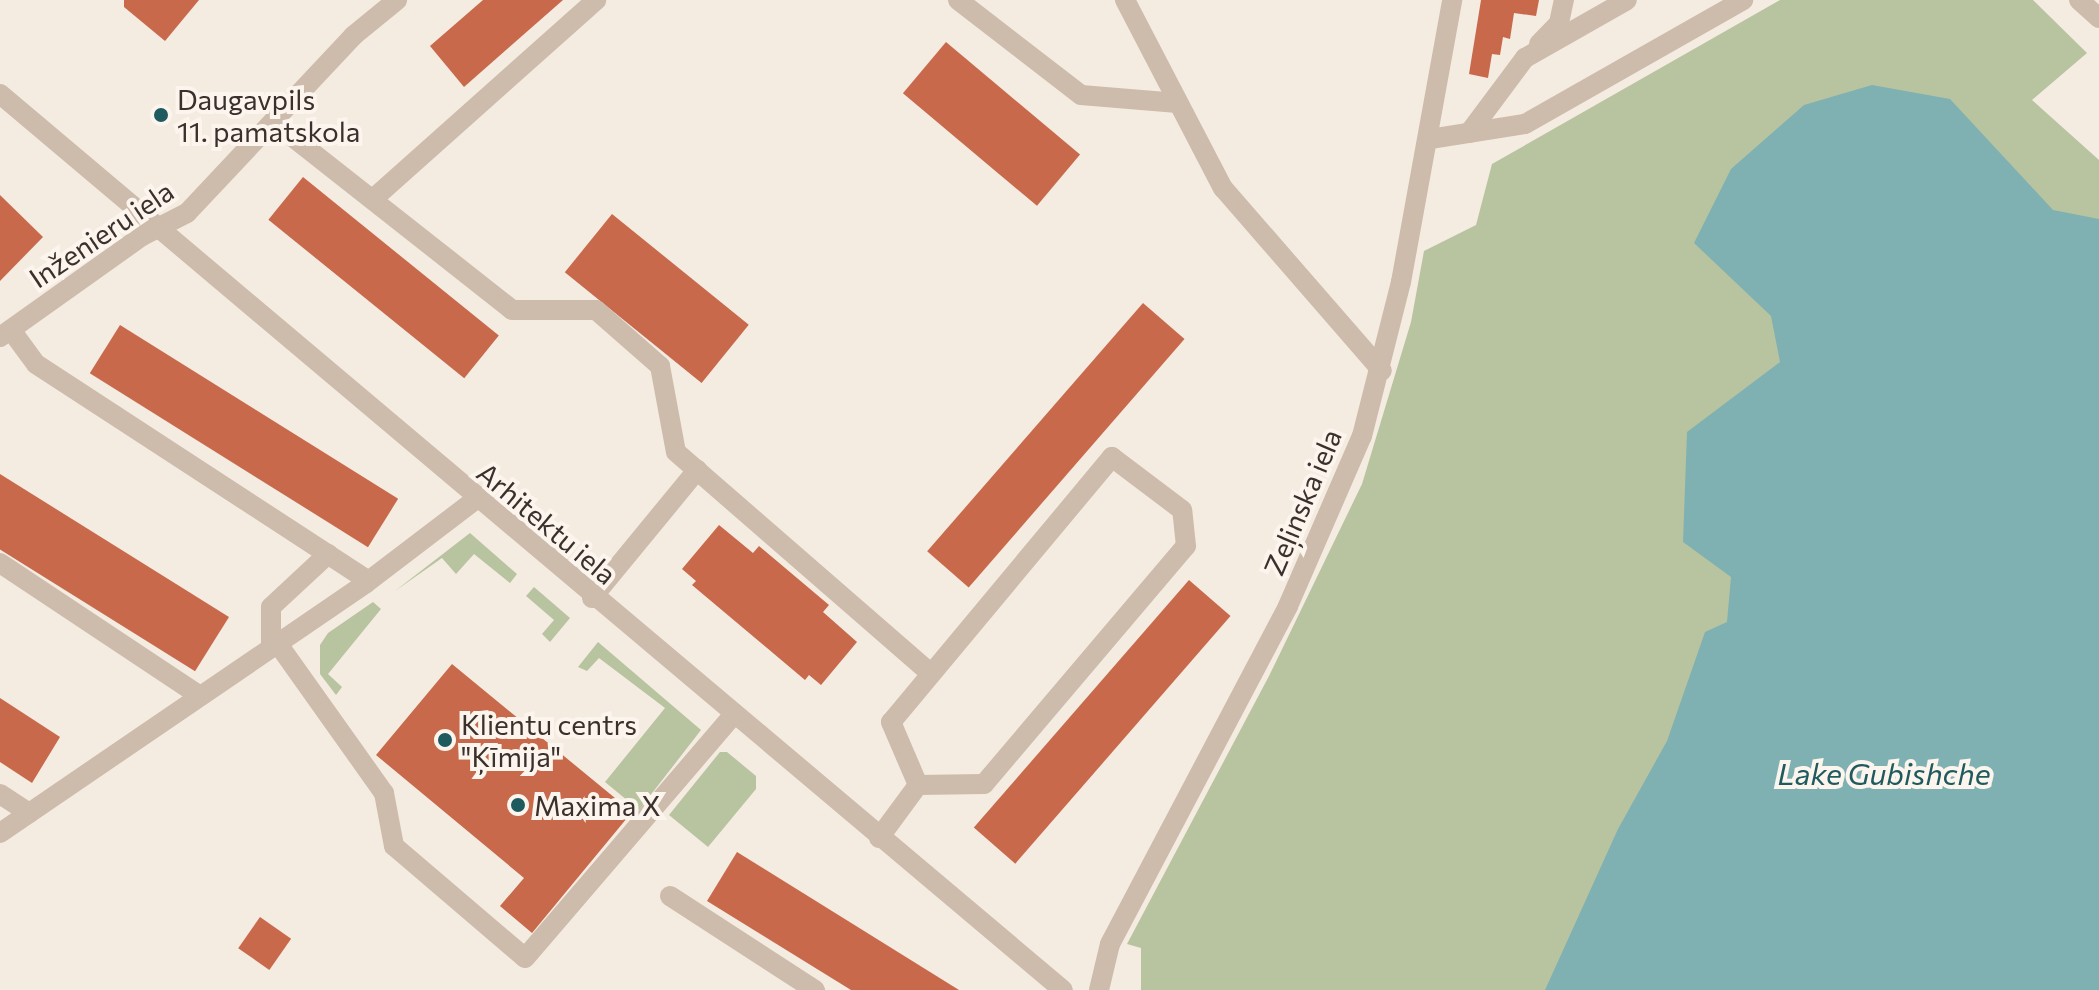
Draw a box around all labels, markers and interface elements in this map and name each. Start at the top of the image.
place label: Daugavpils 11. pamatskola [177,82,360,148]
marker: Daugavpils 11. pamatskola [152,106,170,124]
street label: Inženieru iela [23,174,179,294]
street label: Zeļinska iela [1256,424,1348,580]
street label: Arhitektu iela [471,455,623,591]
place label: Klientu centrs "Ķīmija" [461,707,637,773]
marker: Klientu centrs "Ķīmija" [436,731,454,749]
water label: Lake Gubishche [1778,755,1990,791]
place label: Maxima X [534,788,661,822]
marker: Maxima X [509,796,527,814]

